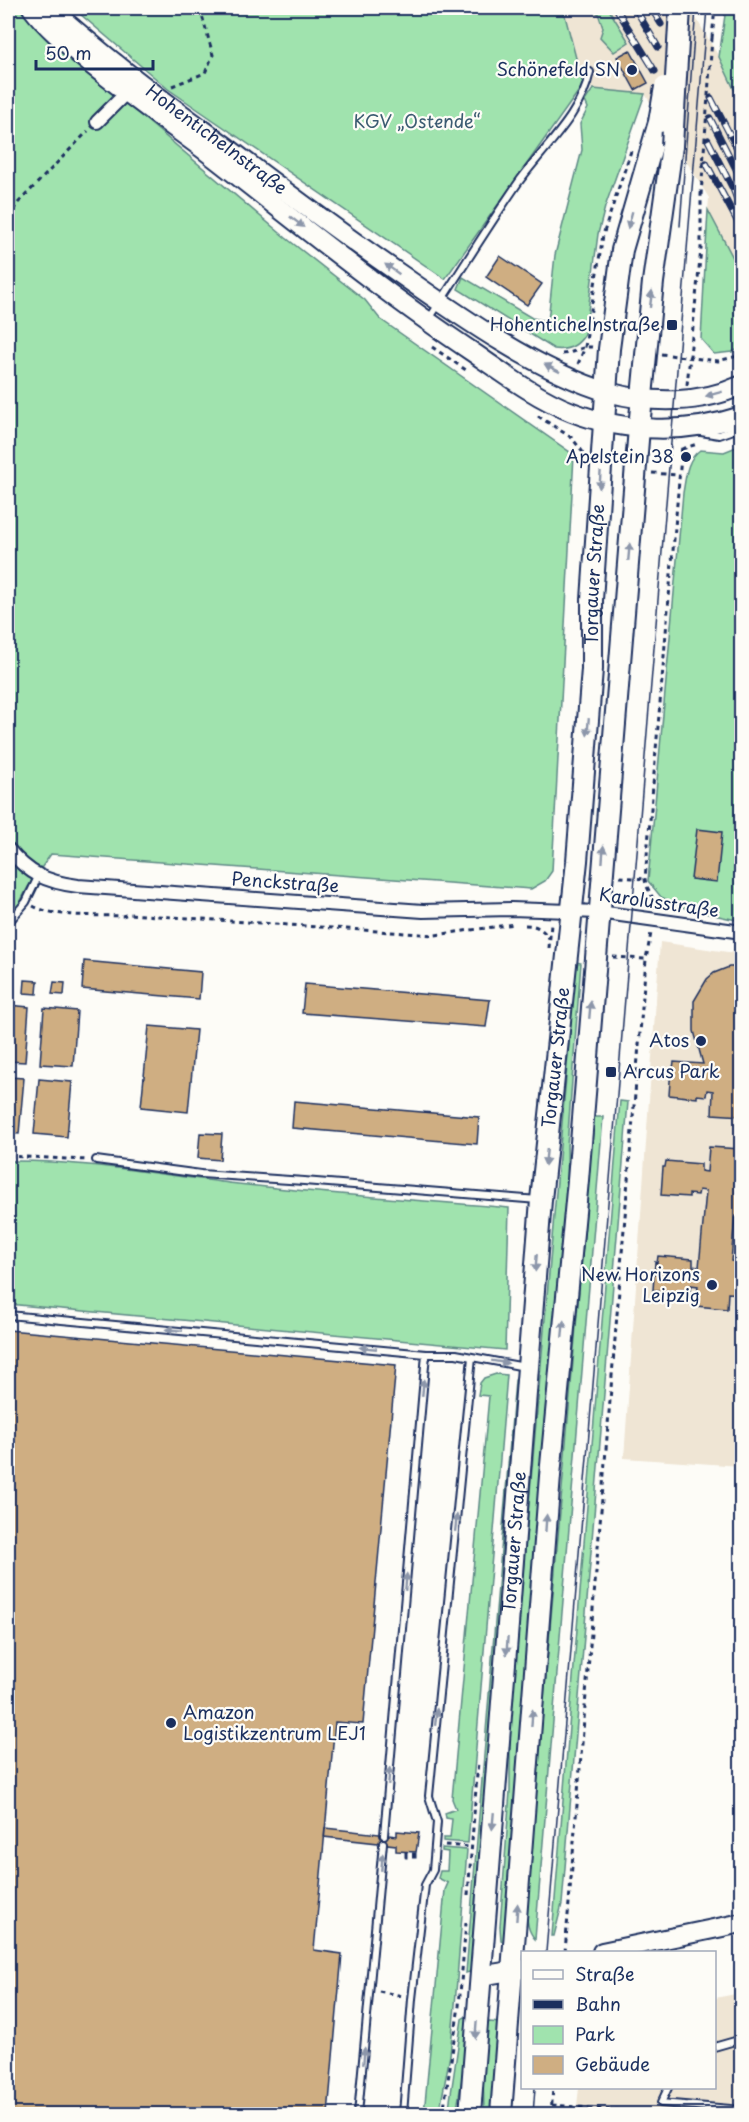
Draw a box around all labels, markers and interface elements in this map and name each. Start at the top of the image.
scale bar [36,33,153,71]
text: 50 m [45,39,92,66]
place label: Schönefeld SN [497,55,620,82]
marker: Schönefeld SN [625,63,639,77]
street label: Hohentichelnstraße [141,77,294,200]
park label: KGV „Ostende“ [354,107,481,134]
one-way arrow [625,212,634,230]
one-way arrow [289,216,304,228]
one-way arrow [385,263,401,275]
one-way arrow [647,289,656,308]
place label: Hohentichelnstraße [490,310,660,337]
marker: Hohentichelnstraße [665,318,679,332]
one-way arrow [544,364,561,373]
one-way arrow [705,390,723,399]
place label: Apelstein 38 [566,442,674,469]
marker: Apelstein 38 [679,450,693,464]
one-way arrow [595,471,604,490]
street label: Torgauer Straße [577,503,610,645]
one-way arrow [624,542,634,561]
one-way arrow [583,718,593,737]
one-way arrow [598,844,608,863]
street label: Penckstraße [230,864,340,899]
street label: Karolusstraße [598,880,721,923]
street label: Torgauer Straße [534,986,576,1129]
one-way arrow [585,1001,595,1020]
place label: Atos [649,1026,689,1053]
marker: Atos [694,1034,708,1048]
place label: Arcus Park [623,1057,720,1084]
marker: Arcus Park [604,1065,618,1079]
one-way arrow [541,1147,551,1166]
one-way arrow [531,1254,541,1273]
place label: New Horizons Leipzig [581,1260,700,1308]
marker: New Horizons Leipzig [705,1278,719,1292]
one-way arrow [558,1320,568,1339]
one-way arrow [164,1325,183,1335]
one-way arrow [358,1343,377,1353]
one-way arrow [491,1358,510,1367]
one-way arrow [418,1378,428,1397]
street label: Torgauer Straße [494,1470,532,1613]
one-way arrow [451,1513,461,1532]
one-way arrow [541,1514,551,1533]
one-way arrow [401,1572,411,1591]
one-way arrow [502,1636,512,1655]
place label: Amazon Logistikzentrum LEJ1 [183,1698,366,1746]
one-way arrow [431,1707,441,1726]
one-way arrow [527,1708,536,1727]
marker: Amazon Logistikzentrum LEJ1 [164,1716,178,1730]
one-way arrow [384,1767,394,1786]
one-way arrow [488,1811,498,1830]
one-way arrow [377,1853,387,1872]
one-way arrow [512,1903,522,1922]
legend [521,1951,716,2089]
text: Straße [575,1960,635,1987]
text: Bahn [575,1990,621,2017]
text: Park [575,2020,615,2047]
one-way arrow [472,2021,481,2040]
one-way arrow [359,2047,369,2066]
text: Gebäude [575,2050,650,2077]

